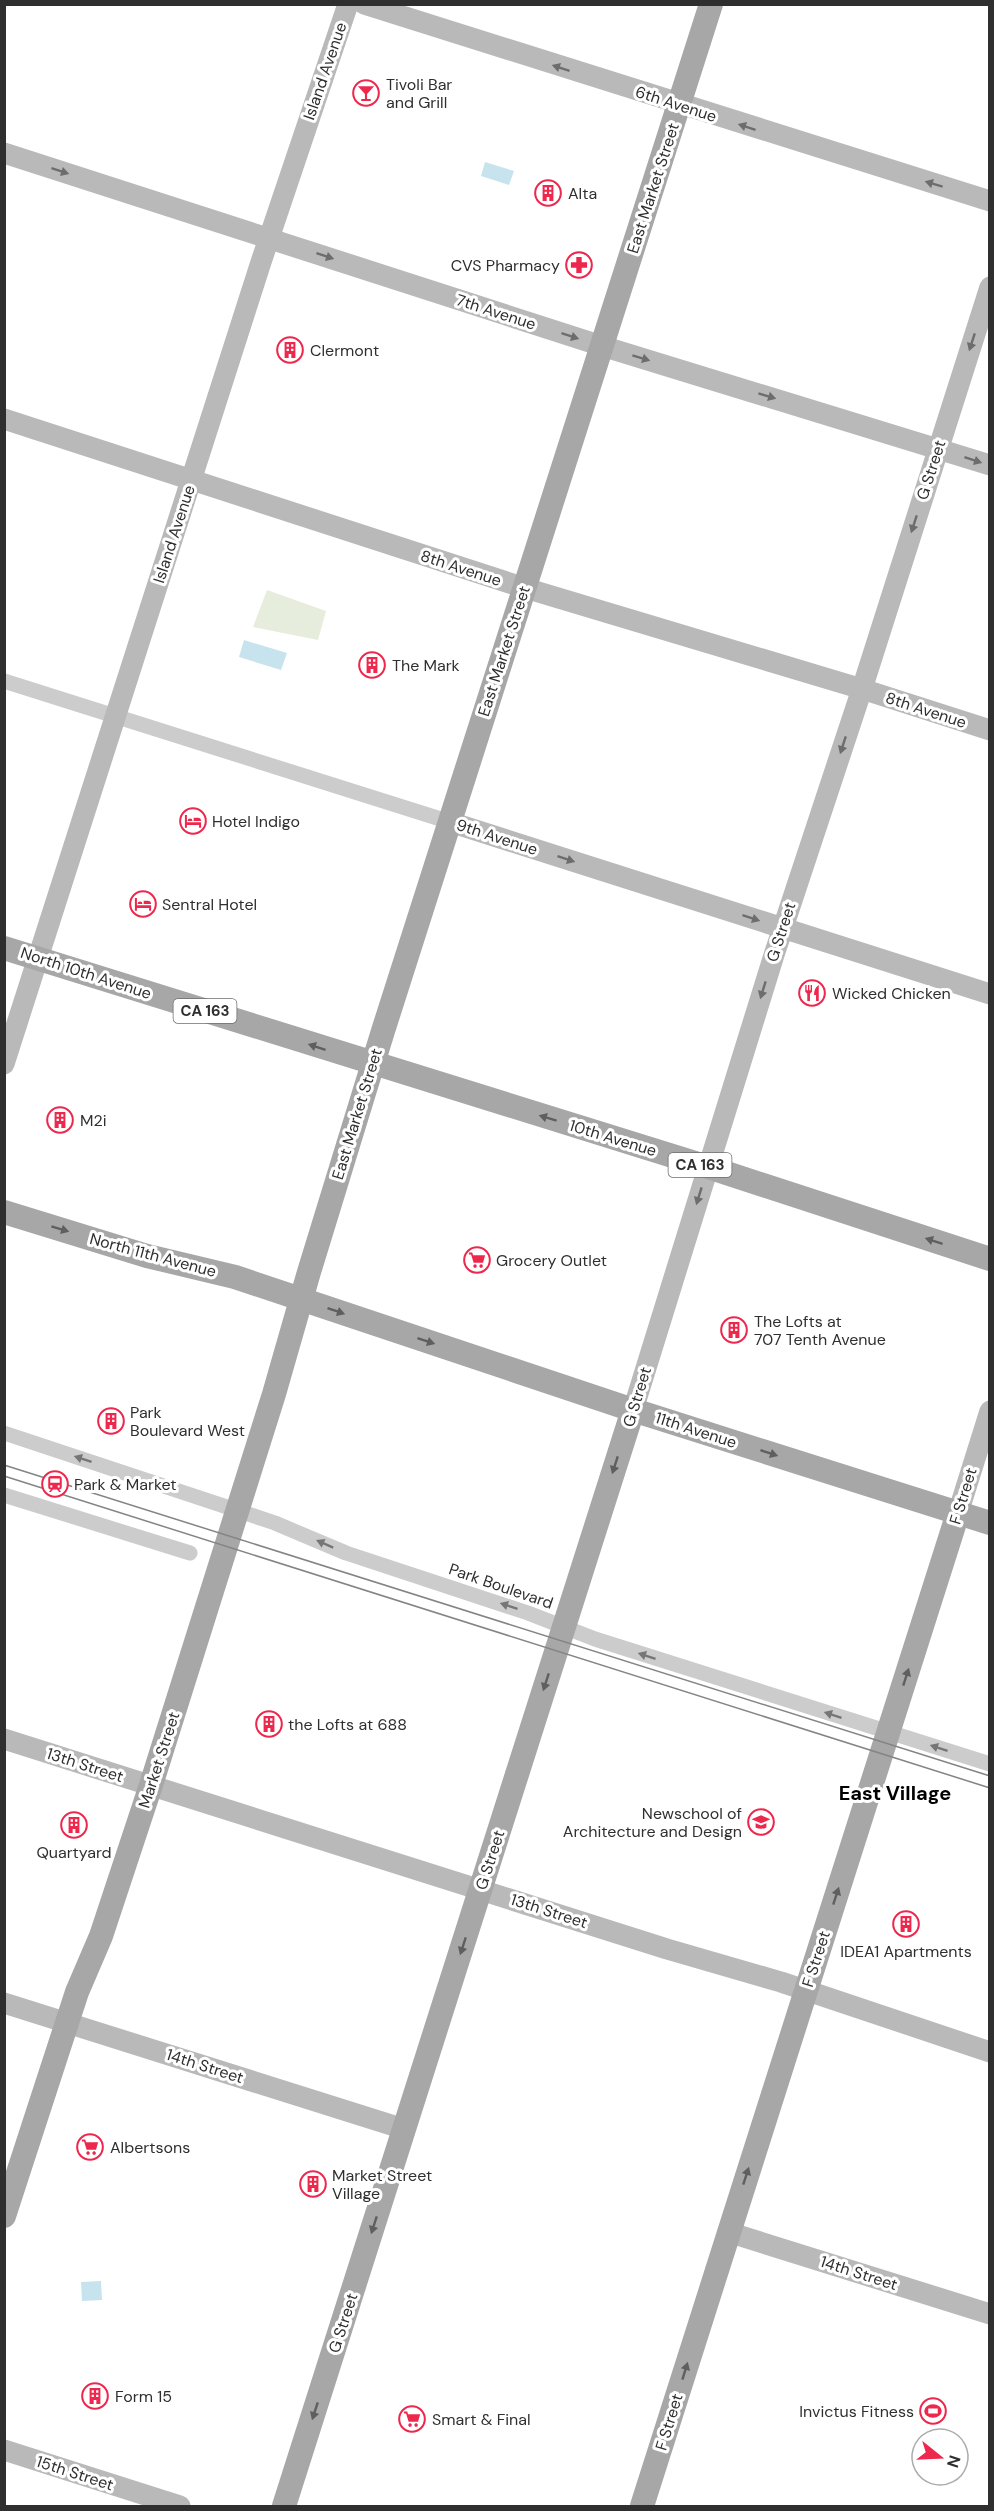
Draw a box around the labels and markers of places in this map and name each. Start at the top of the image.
place label: Tivoli Bar and Grill [386,74,452,113]
bar icon: Tivoli Bar and Grill [351,78,381,108]
building icon: Alta [533,178,563,208]
place label: Alta [568,183,597,204]
pharmacy icon: CVS Pharmacy [564,250,594,280]
place label: CVS Pharmacy [451,255,560,276]
building icon: Clermont [275,335,305,365]
place label: Clermont [310,340,379,361]
building icon: The Mark [357,650,387,680]
place label: The Mark [392,655,460,676]
hotel icon: Hotel Indigo [178,806,208,836]
place label: Hotel Indigo [212,811,300,832]
hotel icon: Sentral Hotel [128,889,158,919]
place label: Sentral Hotel [162,894,257,915]
restaurant icon: Wicked Chicken [797,978,827,1008]
place label: Wicked Chicken [832,983,951,1004]
building icon: M2i [45,1105,75,1135]
place label: M2i [80,1110,107,1131]
supermarket icon: Grocery Outlet [462,1245,492,1275]
place label: Grocery Outlet [496,1250,607,1271]
place label: The Lofts at 707 Tenth Avenue [754,1311,886,1350]
building icon: The Lofts at 707 Tenth Avenue [719,1315,749,1345]
place label: Park Boulevard West [130,1402,245,1441]
building icon: Park Boulevard West [96,1406,126,1436]
station icon: Park & Market [40,1469,70,1499]
place label: Park & Market [74,1474,177,1495]
building icon: the Lofts at 688 [254,1709,284,1739]
place label: the Lofts at 688 [288,1714,407,1735]
place label: Newschool of Architecture and Design [563,1803,742,1842]
school or university icon: Newschool of Architecture and Design [746,1807,776,1837]
building icon: Quartyard [59,1810,89,1840]
place label: Quartyard [36,1842,112,1863]
building icon: IDEA1 Apartments [891,1909,921,1939]
place label: IDEA1 Apartments [840,1941,972,1962]
supermarket icon: Albertsons [75,2132,105,2162]
place label: Albertsons [110,2137,190,2158]
place label: Market Street Village [332,2165,432,2204]
building icon: Market Street Village [298,2169,328,2199]
building icon: Form 15 [80,2381,110,2411]
place label: Form 15 [115,2386,172,2407]
sports icon: Invictus Fitness [918,2396,948,2426]
place label: Invictus Fitness [799,2401,914,2422]
supermarket icon: Smart & Final [397,2404,427,2434]
place label: Smart & Final [432,2409,531,2430]

